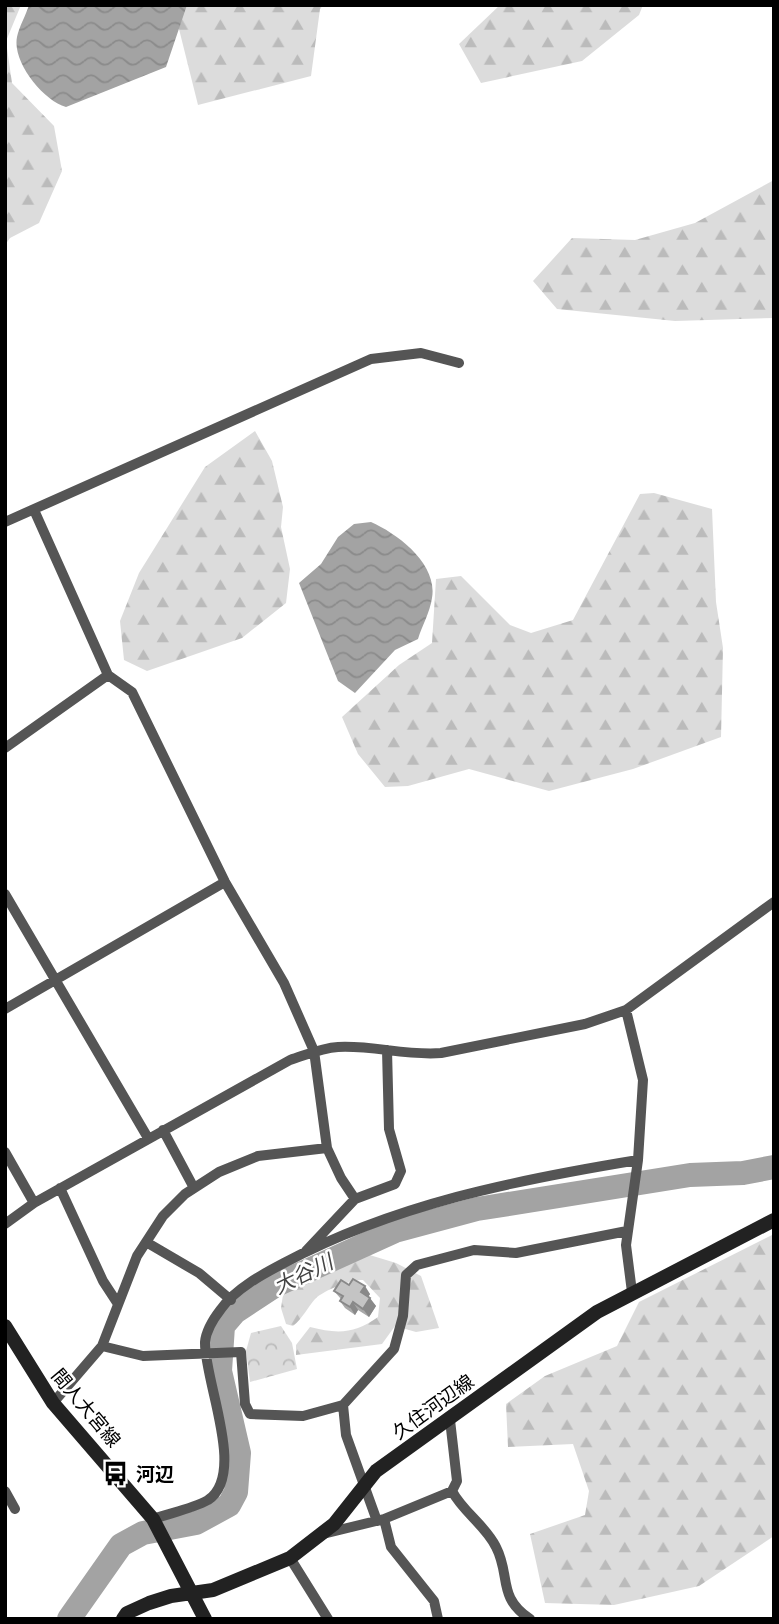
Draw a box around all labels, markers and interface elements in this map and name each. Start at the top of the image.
water label: 大谷川 [269,1248,339,1299]
street label: 間人大宮線 [47,1364,125,1452]
street label: 久住河辺線 [388,1370,478,1444]
bus stop icon: 河辺 [102,1460,130,1488]
place label: 河辺 [136,1463,174,1486]

